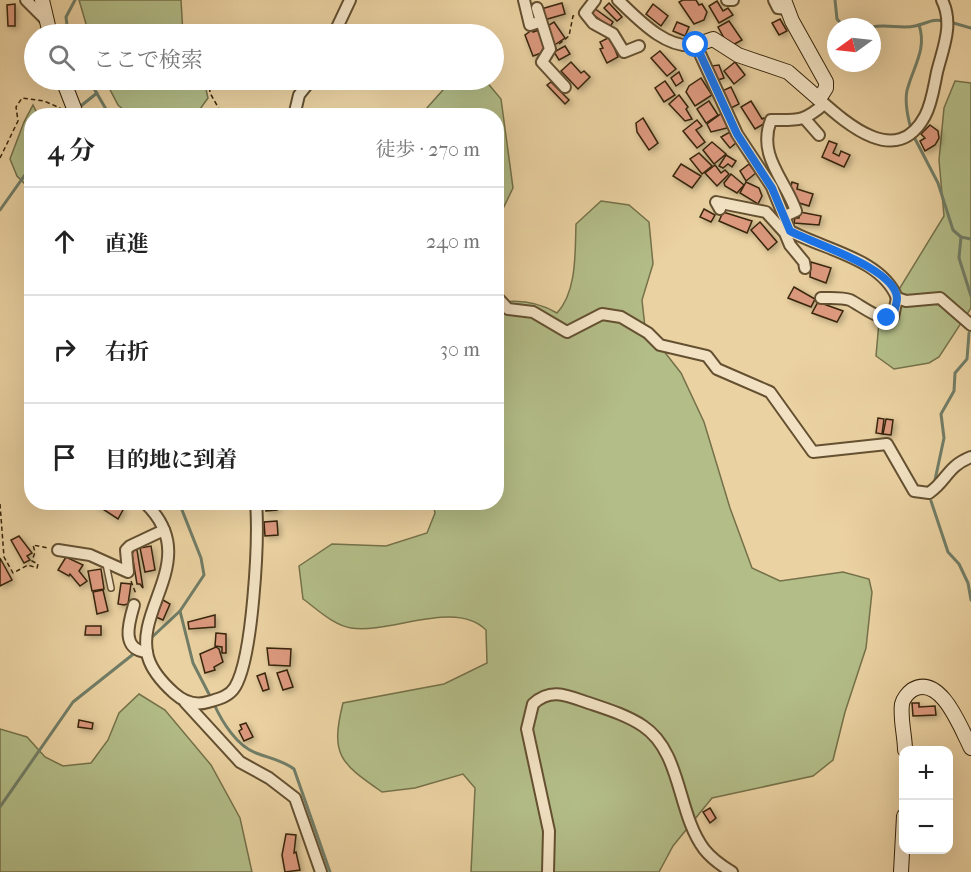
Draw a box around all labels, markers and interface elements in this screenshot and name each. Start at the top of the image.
north arrow [827,18,881,72]
search box [24,24,504,90]
route start [682,31,708,57]
icon: search [45,41,78,74]
text: ここで検索 [93,47,203,73]
text: 4 分 [48,135,95,166]
text: 徒歩 · 270 m [376,138,480,161]
icon: ahead [48,225,81,258]
text: 240 m [426,230,480,253]
text: 直進 [105,231,149,257]
route end [873,304,899,330]
icon: right [48,333,81,366]
text: 30 m [440,338,480,361]
text: 右折 [105,339,149,365]
icon: arrive [48,441,81,474]
text: 目的地に到着 [105,447,237,473]
map controls [899,746,953,854]
button: + [899,746,953,800]
button: − [899,800,953,854]

